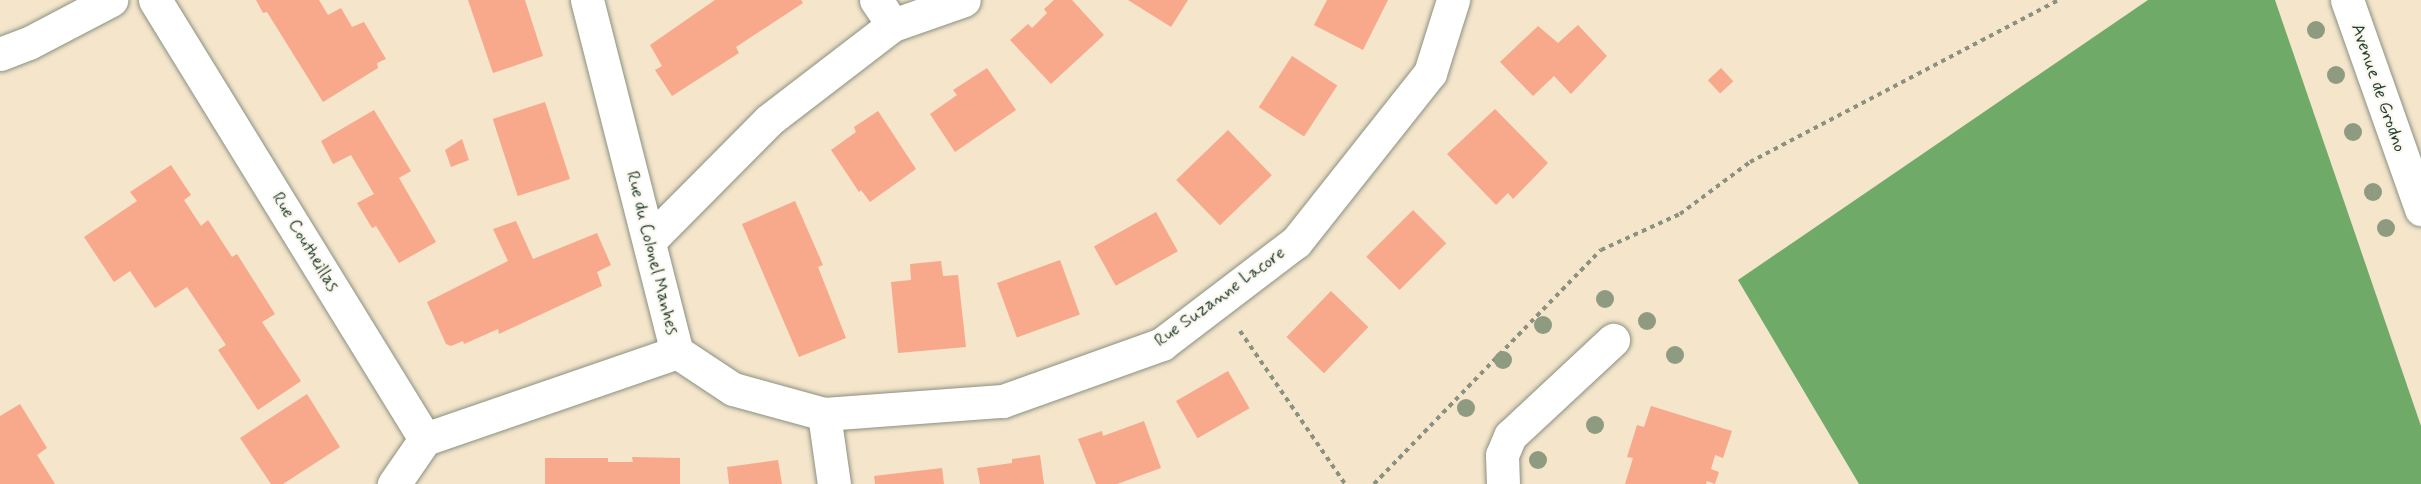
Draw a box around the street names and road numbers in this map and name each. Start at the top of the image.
street label: Avenue de Grodno [2346,21,2410,155]
street label: Rue du Colonel Manhes [620,165,684,341]
street label: Rue Coutheillas [267,189,343,295]
street label: Rue Suzanne Lacore [1151,242,1289,352]

